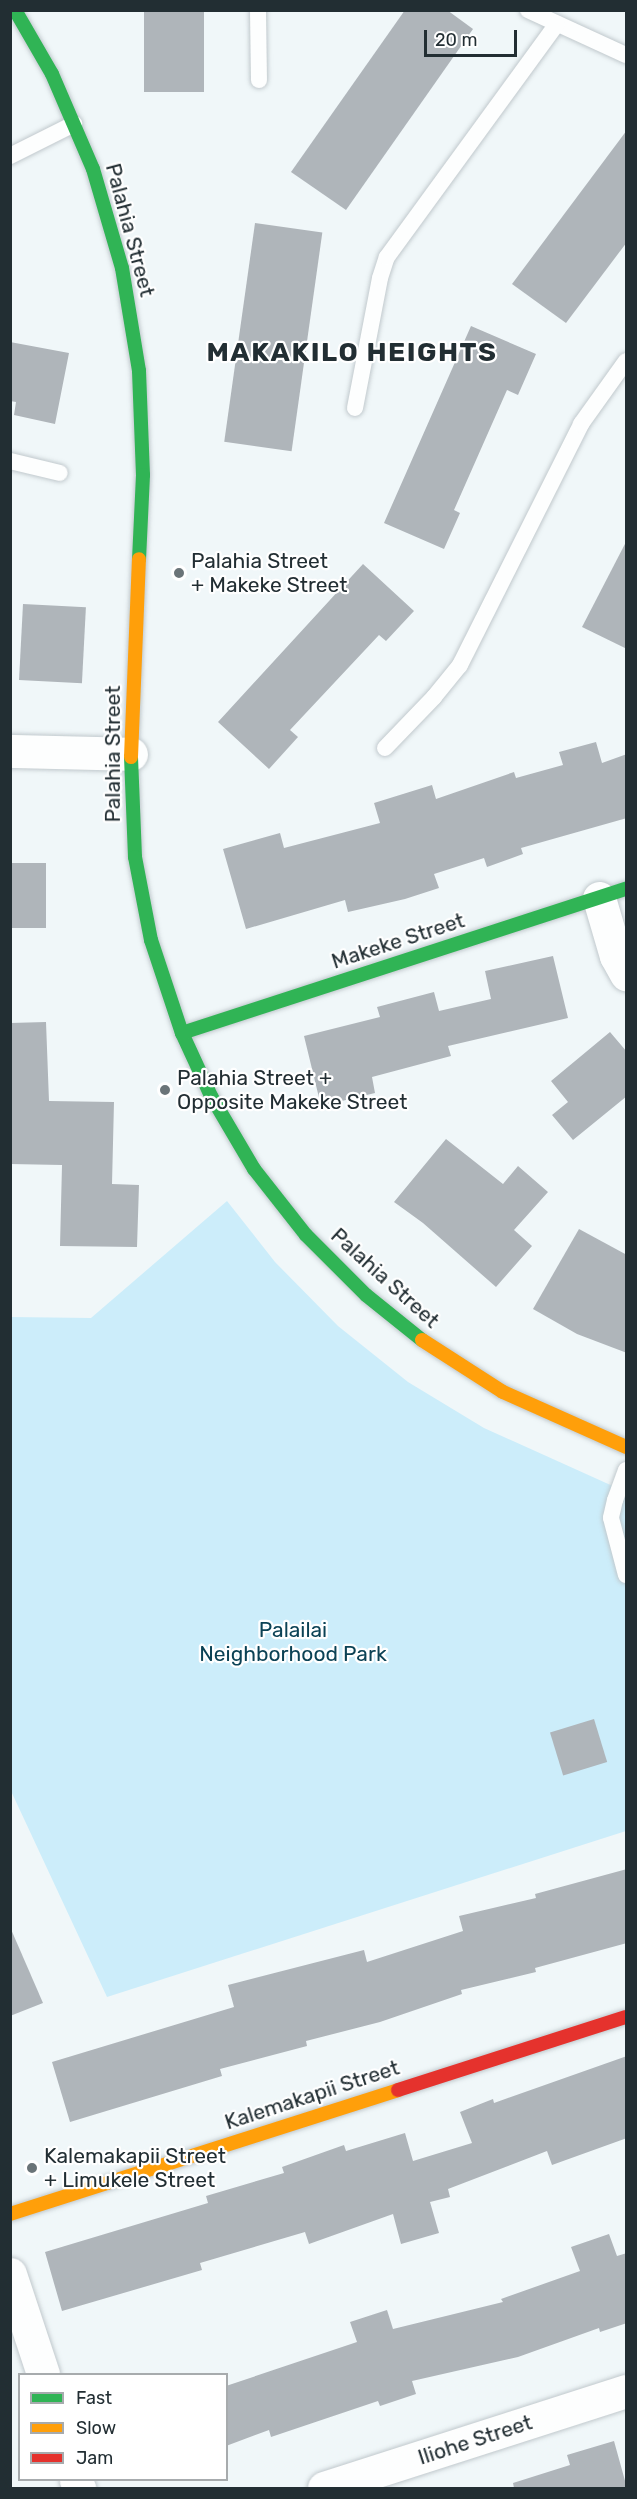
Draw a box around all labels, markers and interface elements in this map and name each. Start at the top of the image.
scale bar [427,18,520,56]
text: 20 m [435,29,477,51]
street label: Palahia Street [100,161,160,299]
district label: MAKAKILO HEIGHTS [207,337,497,369]
place label: Palahia Street + Makeke Street [191,548,347,598]
marker: Palahia Street + Makeke Street [172,566,186,580]
street label: Palahia Street [100,686,126,822]
street label: Makeke Street [328,908,468,974]
place label: Palahia Street + Opposite Makeke Street [177,1065,407,1115]
marker: Palahia Street + Opposite Makeke Street [158,1083,172,1097]
street label: Palahia Street [326,1223,444,1333]
park label: Palailai Neighborhood Park [199,1617,387,1667]
street label: Kalemakapii Street [222,2055,402,2135]
place label: Kalemakapii Street + Limukele Street [44,2143,226,2193]
marker: Kalemakapii Street + Limukele Street [25,2161,39,2175]
legend [18,2373,228,2481]
text: Fast [76,2387,112,2409]
street label: Iliohe Street [415,2410,535,2470]
text: Slow [76,2417,116,2439]
text: Jam [76,2447,113,2469]

